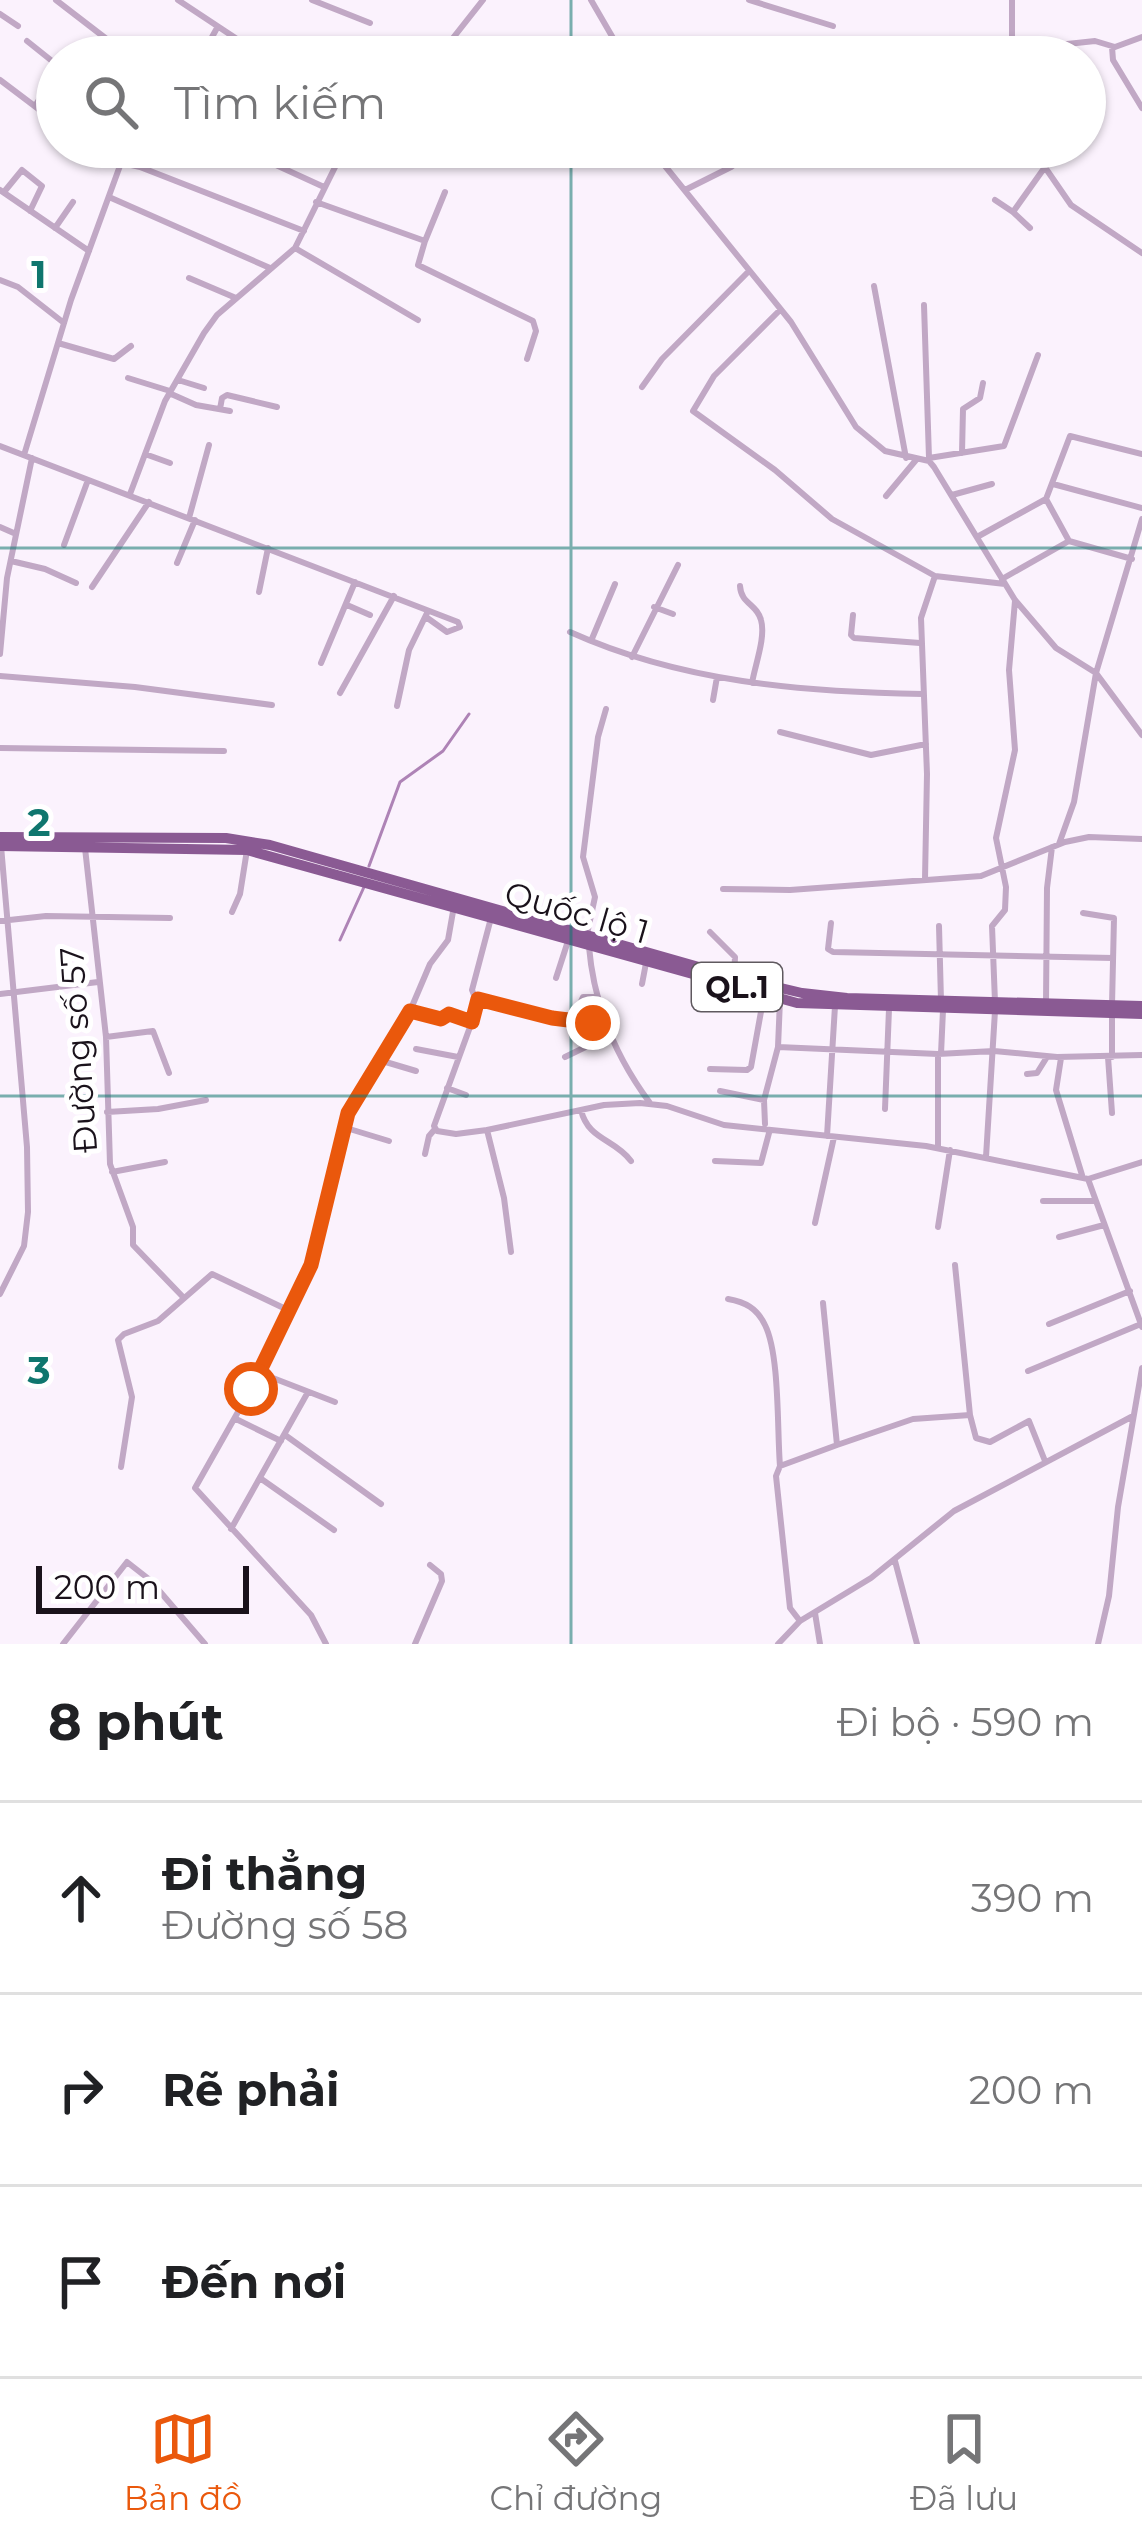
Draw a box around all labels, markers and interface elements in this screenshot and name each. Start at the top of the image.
search box [36,36,1106,168]
icon: search [78,69,144,135]
text: Tìm kiếm [174,75,386,130]
text: 1 [31,250,47,298]
text: 2 [27,798,51,846]
street label: Quốc lộ 1 [500,872,654,952]
street label: Đường số 57 [51,946,105,1154]
road number: QL.1 [692,963,782,1011]
route end [566,996,620,1050]
text: 3 [26,1346,51,1394]
route start [224,1362,278,1416]
scale bar [36,1560,249,1613]
text: 200 m [54,1567,160,1607]
text: 8 phút [48,1691,224,1753]
text: Đi bộ · 590 m [836,1698,1094,1746]
text: Đi thẳng [162,1846,367,1901]
icon: ahead [48,1865,114,1931]
text: 390 m [971,1874,1094,1922]
text: Đường số 58 [162,1901,408,1949]
icon: right [48,2057,114,2123]
text: Rẽ phải [162,2062,340,2117]
text: 200 m [969,2066,1094,2114]
icon: arrive [48,2249,114,2315]
text: Đến nơi [162,2254,346,2309]
tab: Bản đồ [124,2406,242,2518]
tab: Chỉ đường [489,2406,662,2518]
tab: Đã lưu [910,2406,1018,2518]

